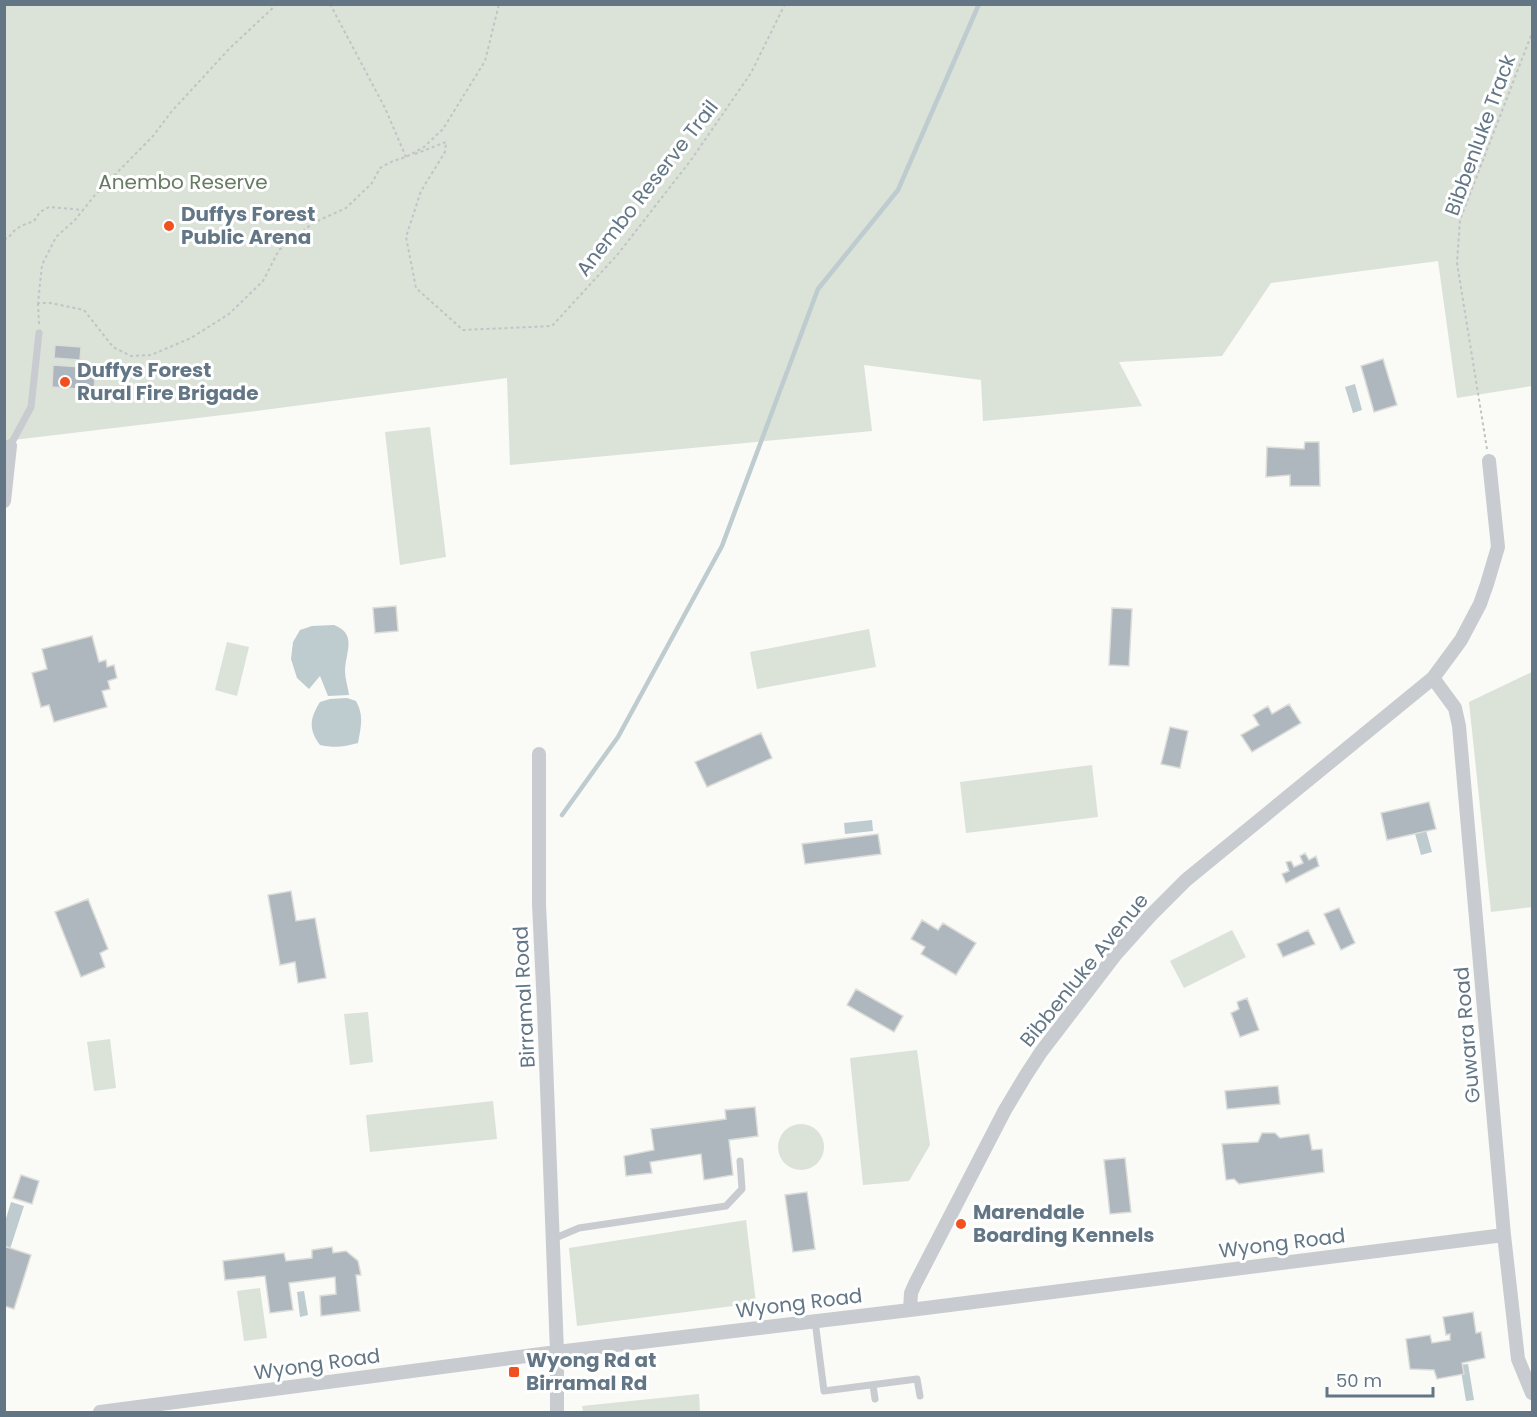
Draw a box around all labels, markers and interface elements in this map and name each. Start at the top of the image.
street label: Bibbenluke Track [1438,50,1522,219]
street label: Anembo Reserve Trail [569,94,725,282]
park label: Anembo Reserve [98,168,268,196]
place label: Duffys Forest Public Arena [181,200,315,251]
marker: Duffys Forest Public Arena [162,219,176,233]
place label: Duffys Forest Rural Fire Brigade [77,356,258,407]
marker: Duffys Forest Rural Fire Brigade [58,375,72,389]
street label: Bibbenluke Avenue [1013,887,1155,1053]
street label: Birramal Road [506,925,542,1069]
street label: Guwara Road [1447,966,1487,1104]
place label: Marendale Boarding Kennels [973,1198,1154,1249]
marker: Marendale Boarding Kennels [954,1217,968,1231]
street label: Wyong Road [1217,1221,1347,1265]
street label: Wyong Road [734,1281,864,1325]
street label: Wyong Road [252,1341,382,1387]
place label: Wyong Rd at Birramal Rd [526,1346,656,1397]
scale bar [1327,1360,1434,1398]
marker: Wyong Rd at Birramal Rd [507,1365,521,1379]
text: 50 m [1336,1368,1382,1393]

